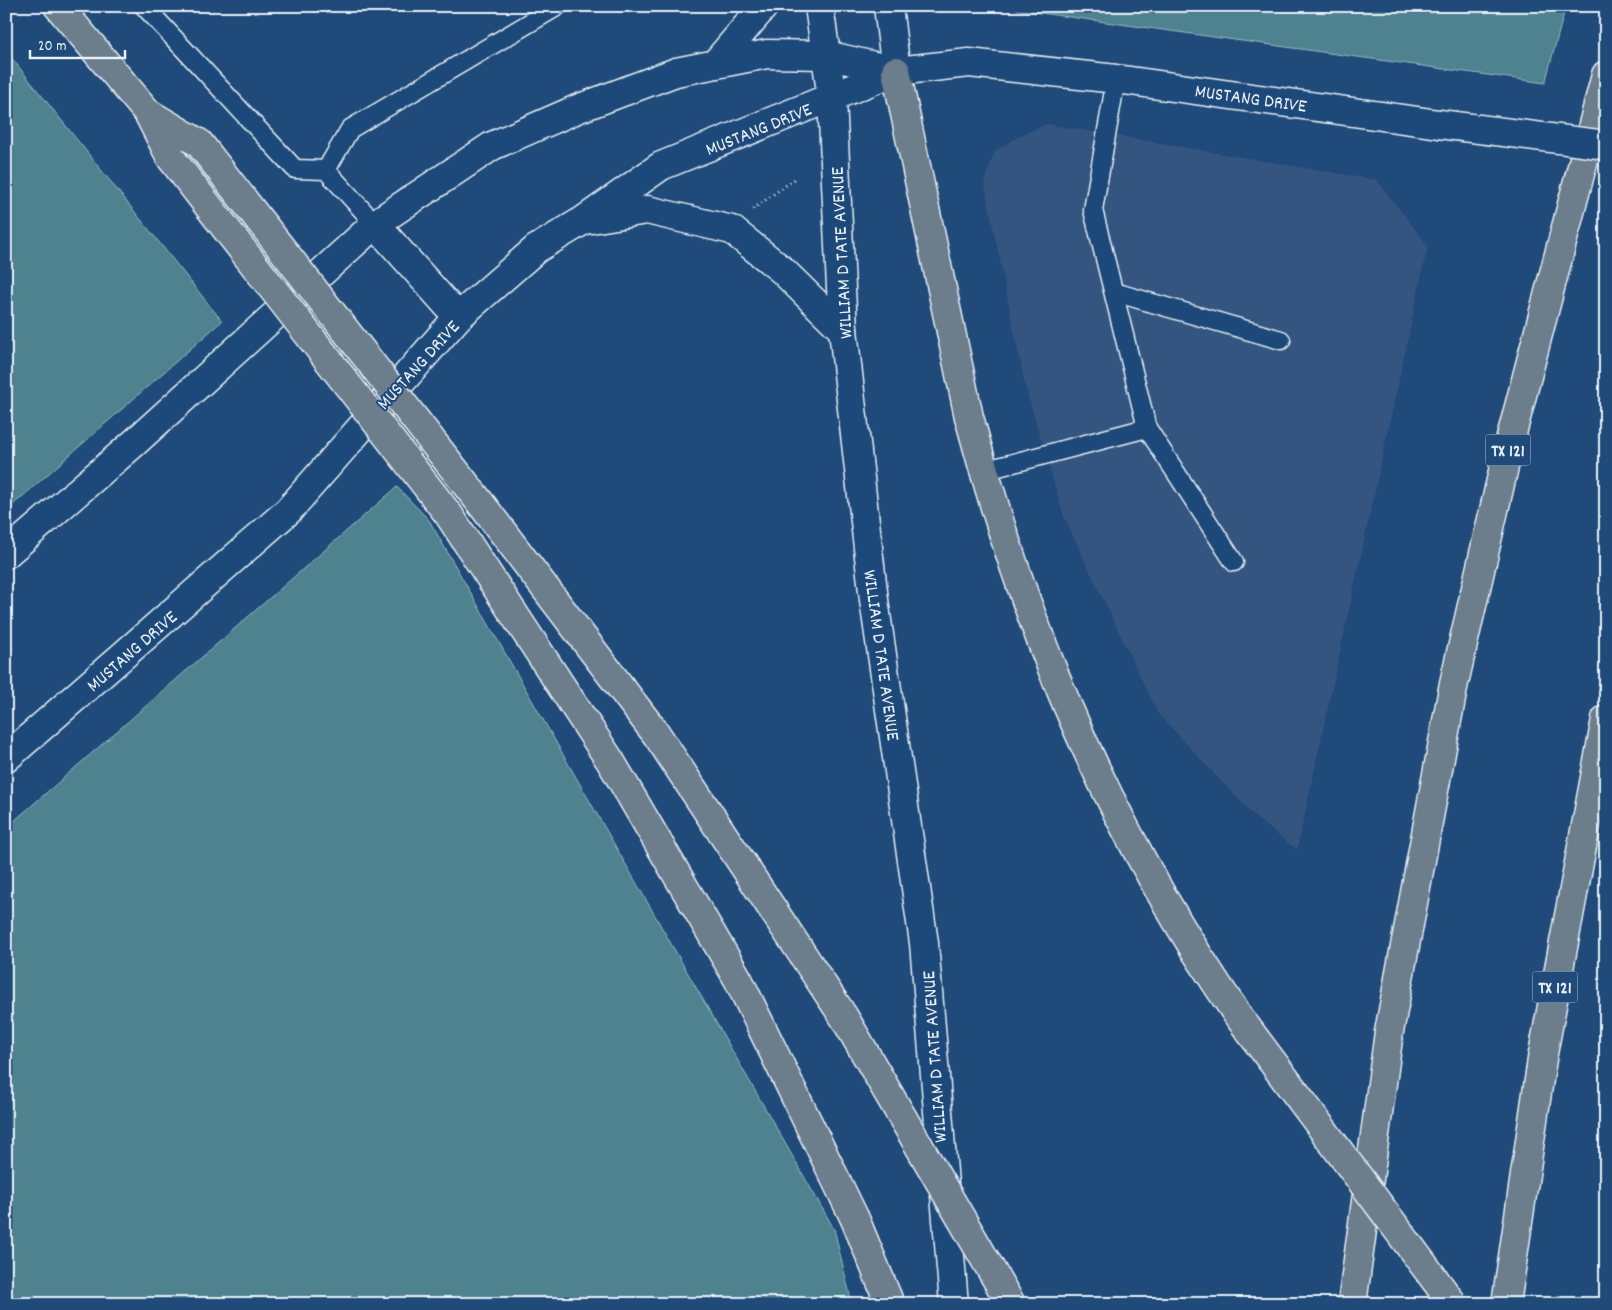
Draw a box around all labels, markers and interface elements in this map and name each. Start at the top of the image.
scale bar [30,28,125,60]
text: 20 m [38,36,66,58]
street label: MUSTANG DRIVE [1193,79,1309,122]
street label: MUSTANG DRIVE [702,97,817,165]
street label: WILLIAM D TATE AVENUE [825,166,861,339]
street label: MUSTANG DRIVE [372,315,468,417]
road number: TX 121 [1486,434,1530,466]
street label: WILLIAM D TATE AVENUE [854,568,905,743]
street label: MUSTANG DRIVE [82,605,185,700]
street label: WILLIAM D TATE AVENUE [917,970,956,1144]
road number: TX 121 [1532,972,1578,1002]

